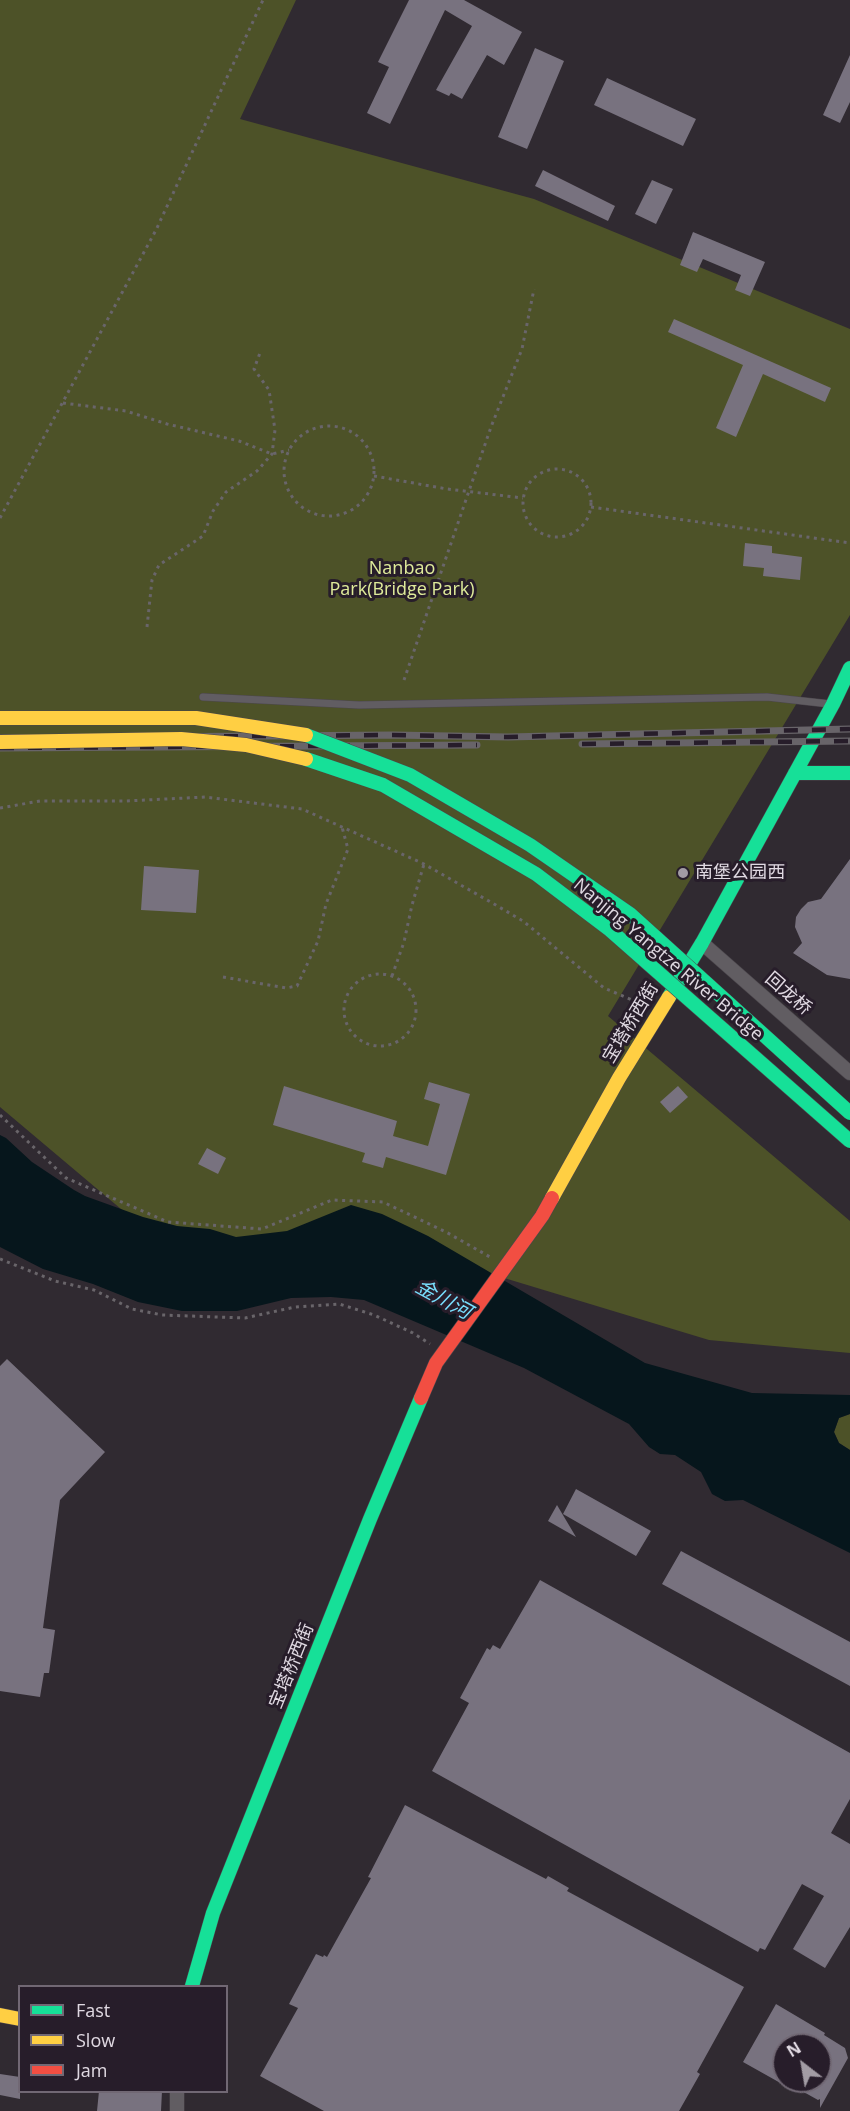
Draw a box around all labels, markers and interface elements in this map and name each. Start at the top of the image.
park label: Nanbao Park(Bridge Park) [329,558,475,600]
place label: 南堡公园西 [695,862,785,884]
marker: 南堡公园西 [676,866,690,880]
street label: Nanjing Yangtze River Bridge [569,874,767,1046]
street label: 回龙桥 [761,968,815,1020]
street label: 宝塔桥西街 [599,979,663,1067]
water label: 金川河 [411,1275,475,1325]
street label: 宝塔桥西街 [265,1620,319,1712]
legend [18,1985,228,2093]
text: Fast [76,1998,110,2022]
text: Slow [76,2028,115,2052]
north arrow [772,2033,832,2093]
text: N [783,2037,805,2062]
text: Jam [76,2058,108,2082]

